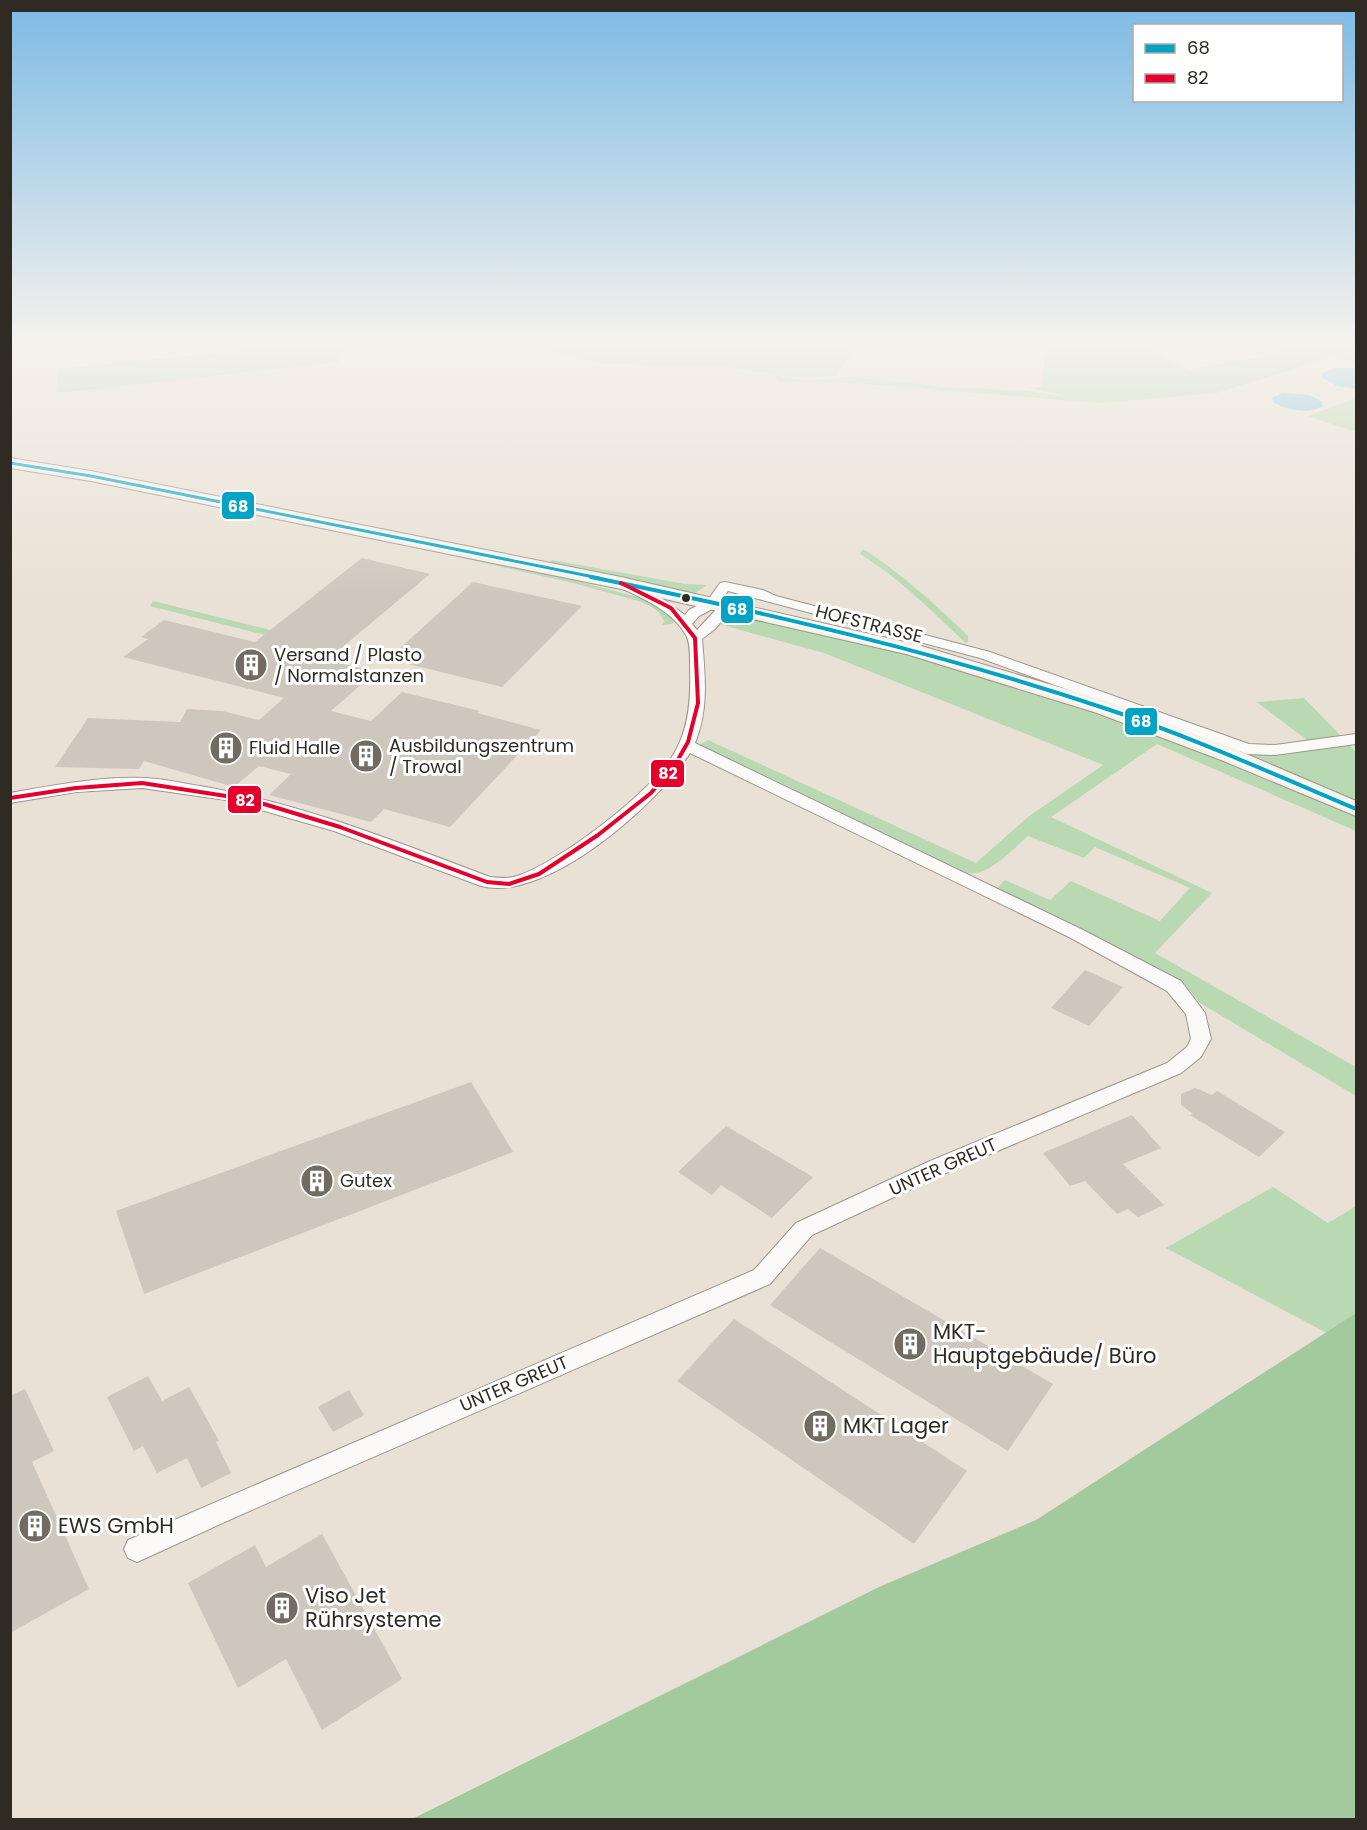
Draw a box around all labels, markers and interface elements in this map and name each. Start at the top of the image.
legend [1133,24,1343,102]
text: 68 [1187,35,1210,60]
text: 82 [1187,65,1209,90]
line badge: 68 [221,491,255,520]
text: 68 [228,495,248,518]
unlabelled marker [680,592,692,604]
line badge: 68 [720,595,754,624]
text: 68 [727,598,747,621]
street label: HOFSTRASSE [813,598,925,649]
place label: Versand / Plasto / Normalstanzen [274,642,424,688]
building icon: Versand / Plasto / Normalstanzen [233,647,269,683]
line badge: 68 [1124,707,1158,736]
text: 68 [1131,710,1151,733]
building icon: Fluid Halle [208,730,244,766]
place label: Ausbildungszentrum / Trowal [389,733,574,779]
place label: Fluid Halle [249,735,340,760]
building icon: Ausbildungszentrum / Trowal [348,738,384,774]
line badge: 82 [650,759,685,788]
text: 82 [658,762,678,785]
line badge: 82 [227,785,262,814]
text: 82 [235,789,255,812]
street label: UNTER GREUT [885,1132,1001,1201]
building icon: Gutex [299,1163,335,1199]
place label: Gutex [340,1168,392,1193]
place label: MKT- Hauptgebäude/ Büro [933,1317,1156,1370]
building icon: MKT- Hauptgebäude/ Büro [892,1326,928,1362]
street label: UNTER GREUT [456,1349,572,1418]
building icon: MKT Lager [802,1408,838,1444]
place label: MKT Lager [843,1411,949,1440]
building icon: EWS GmbH [17,1508,53,1544]
place label: EWS GmbH [58,1511,174,1540]
place label: Viso Jet Rührsysteme [305,1581,442,1634]
building icon: Viso Jet Rührsysteme [264,1590,300,1626]

